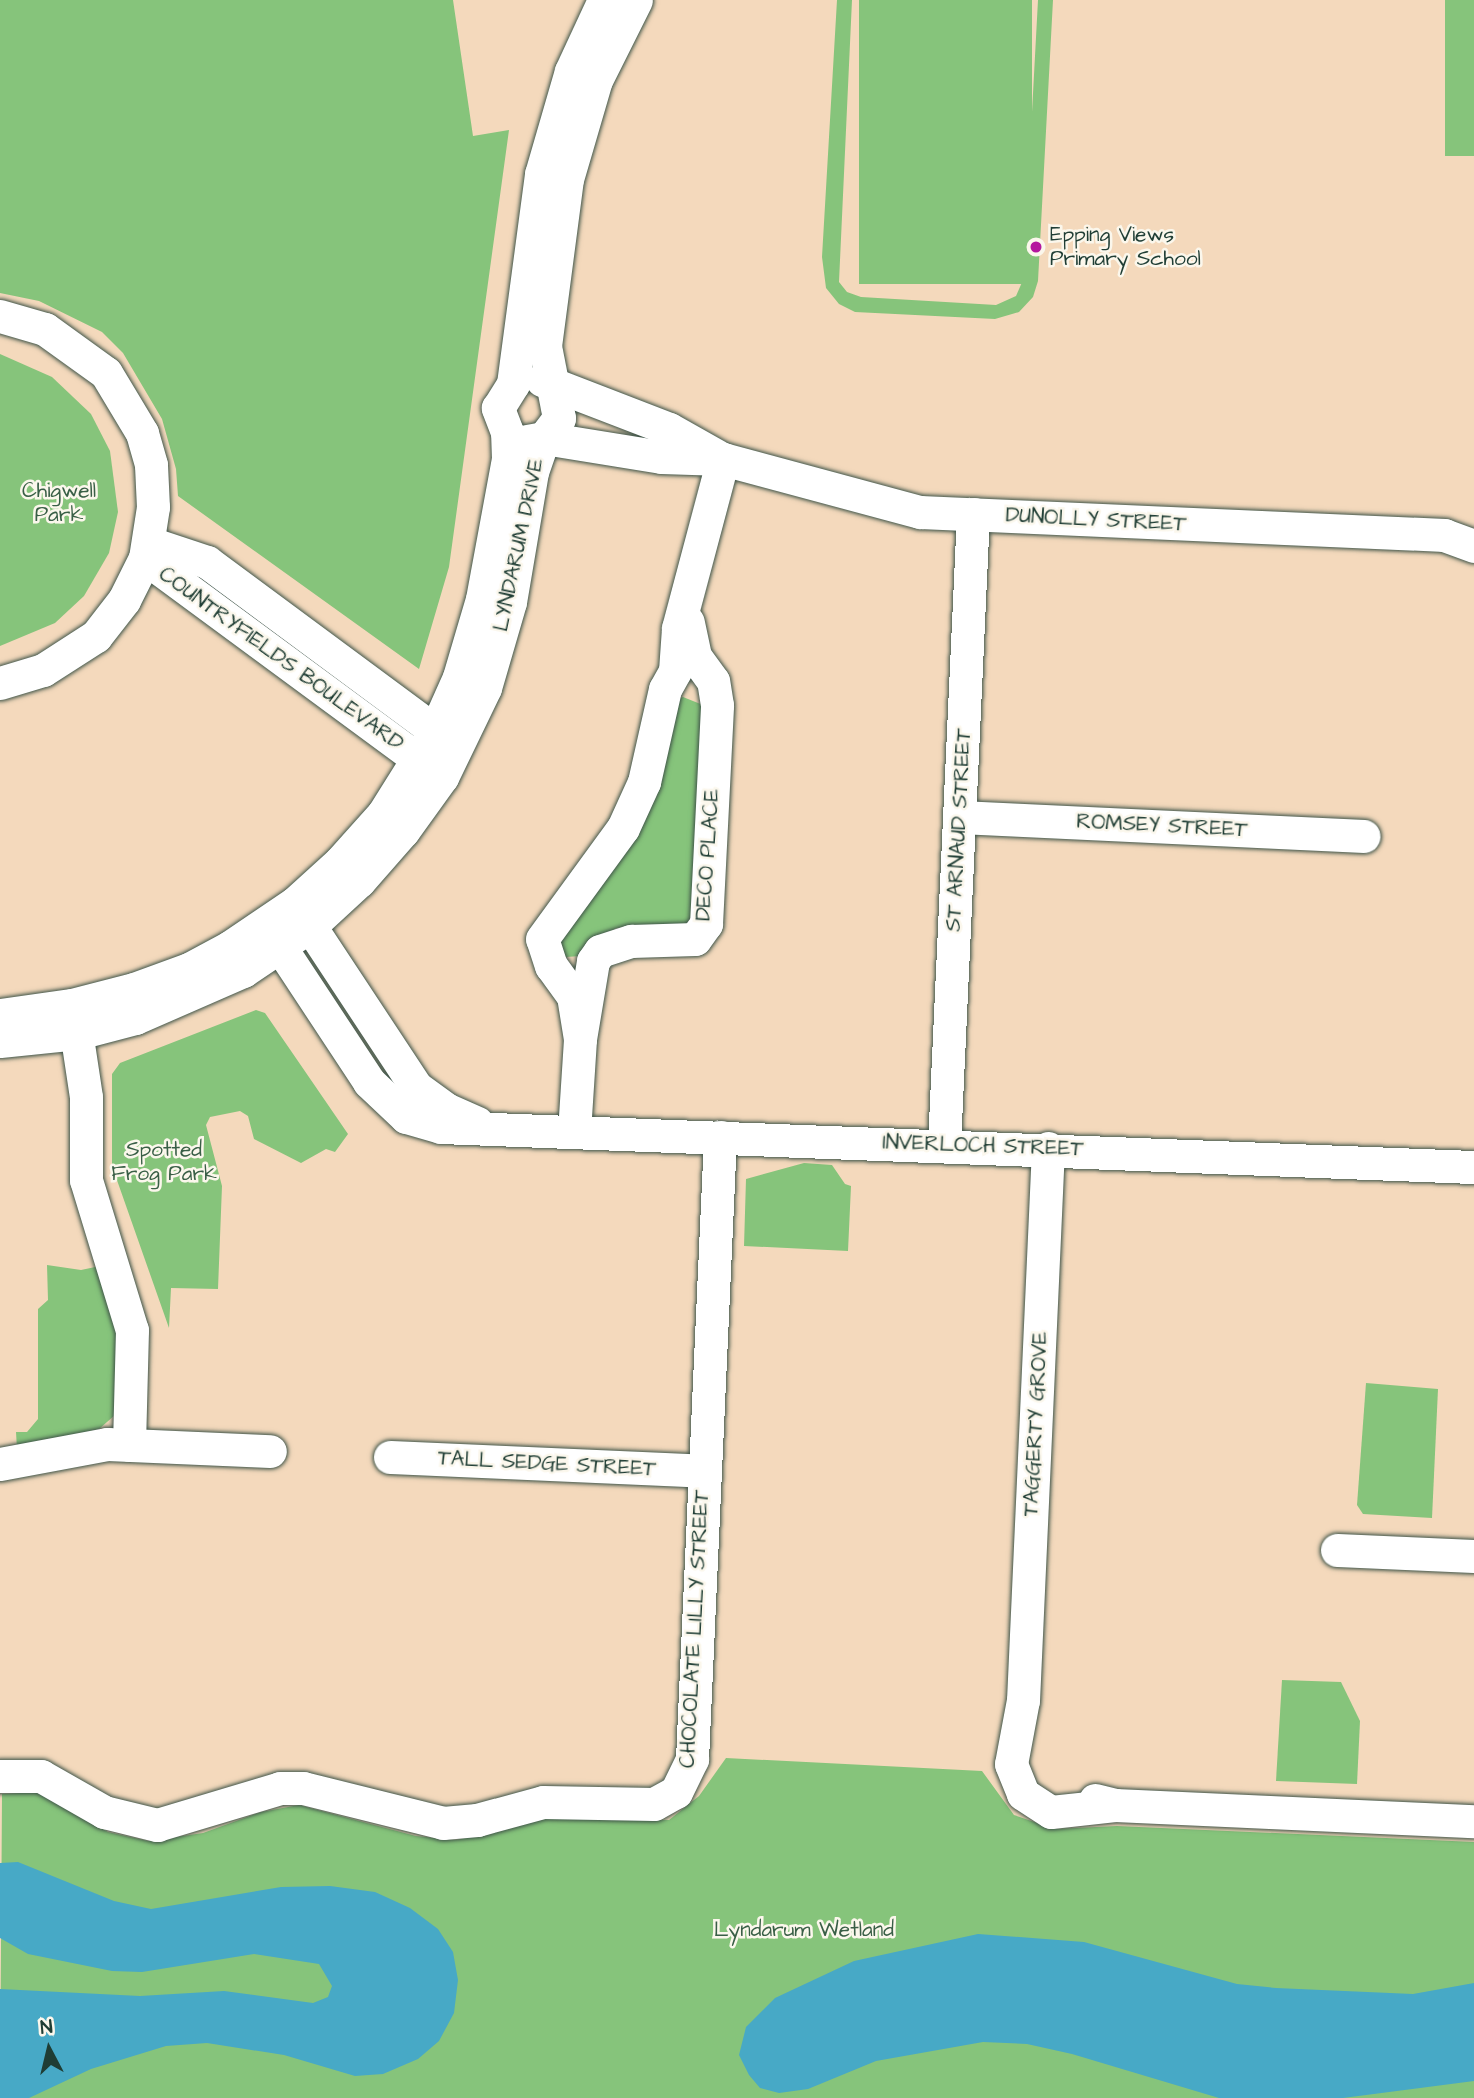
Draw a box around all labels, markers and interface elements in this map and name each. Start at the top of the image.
place label: Epping Views Primary School [1050,222,1201,272]
marker: Epping Views Primary School [1028,239,1044,255]
street label: LYNDARUM DRIVE [488,456,550,634]
park label: Chigwell Park [22,478,96,528]
street label: DUNOLLY STREET [1005,503,1187,537]
street label: COUNTRYFIELDS BOULEVARD [154,562,408,756]
street label: ST ARNAUD STREET [941,728,977,932]
street label: DECO PLACE [691,788,725,922]
street label: ROMSEY STREET [1076,809,1248,843]
street label: INVERLOCH STREET [882,1130,1084,1162]
park label: Spotted Frog Park [111,1137,217,1187]
street label: TAGGERTY GROVE [1019,1331,1053,1517]
street label: TALL SEDGE STREET [437,1446,657,1482]
street label: CHOCOLATE LILLY STREET [675,1489,715,1769]
park label: Lyndarum Wetland [714,1917,894,1943]
north arrow [14,2014,84,2084]
text: N [39,2014,54,2042]

